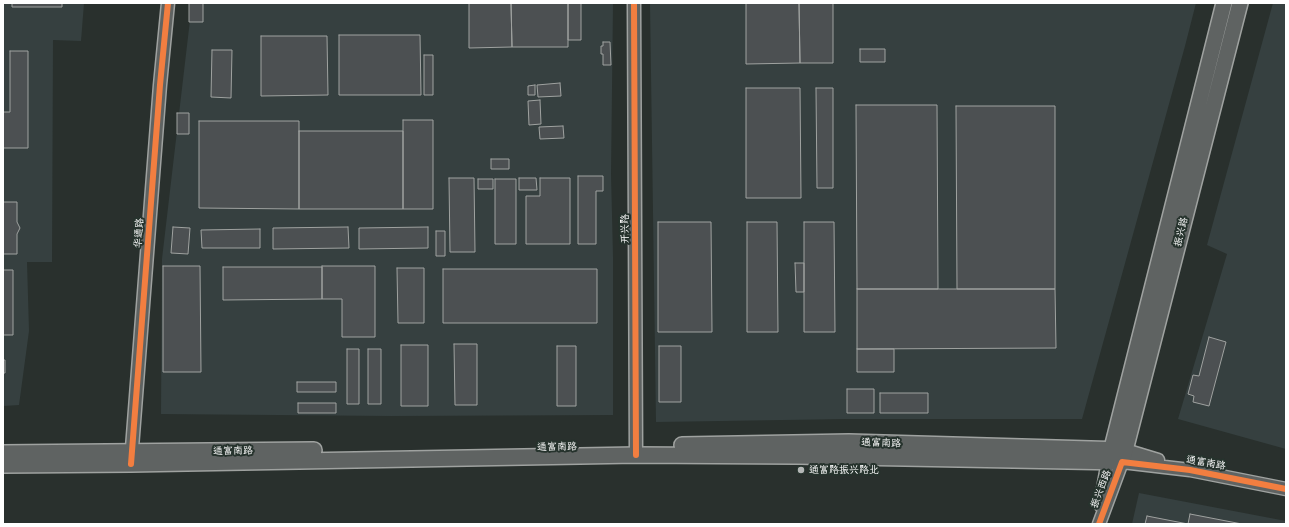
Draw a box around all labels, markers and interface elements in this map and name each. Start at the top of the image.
street label: 开兴路 [619,214,631,244]
street label: 振兴路 [1172,216,1190,248]
street label: 华通路 [132,218,146,248]
street label: 通富南路 [861,436,901,450]
street label: 通富南路 [537,441,577,453]
street label: 通富南路 [213,445,253,457]
street label: 通富南路 [1185,454,1227,472]
place label: 通富路振兴路北 [809,464,879,476]
marker: 通富路振兴路北 [796,465,806,475]
street label: 振兴西路 [1088,468,1114,510]

